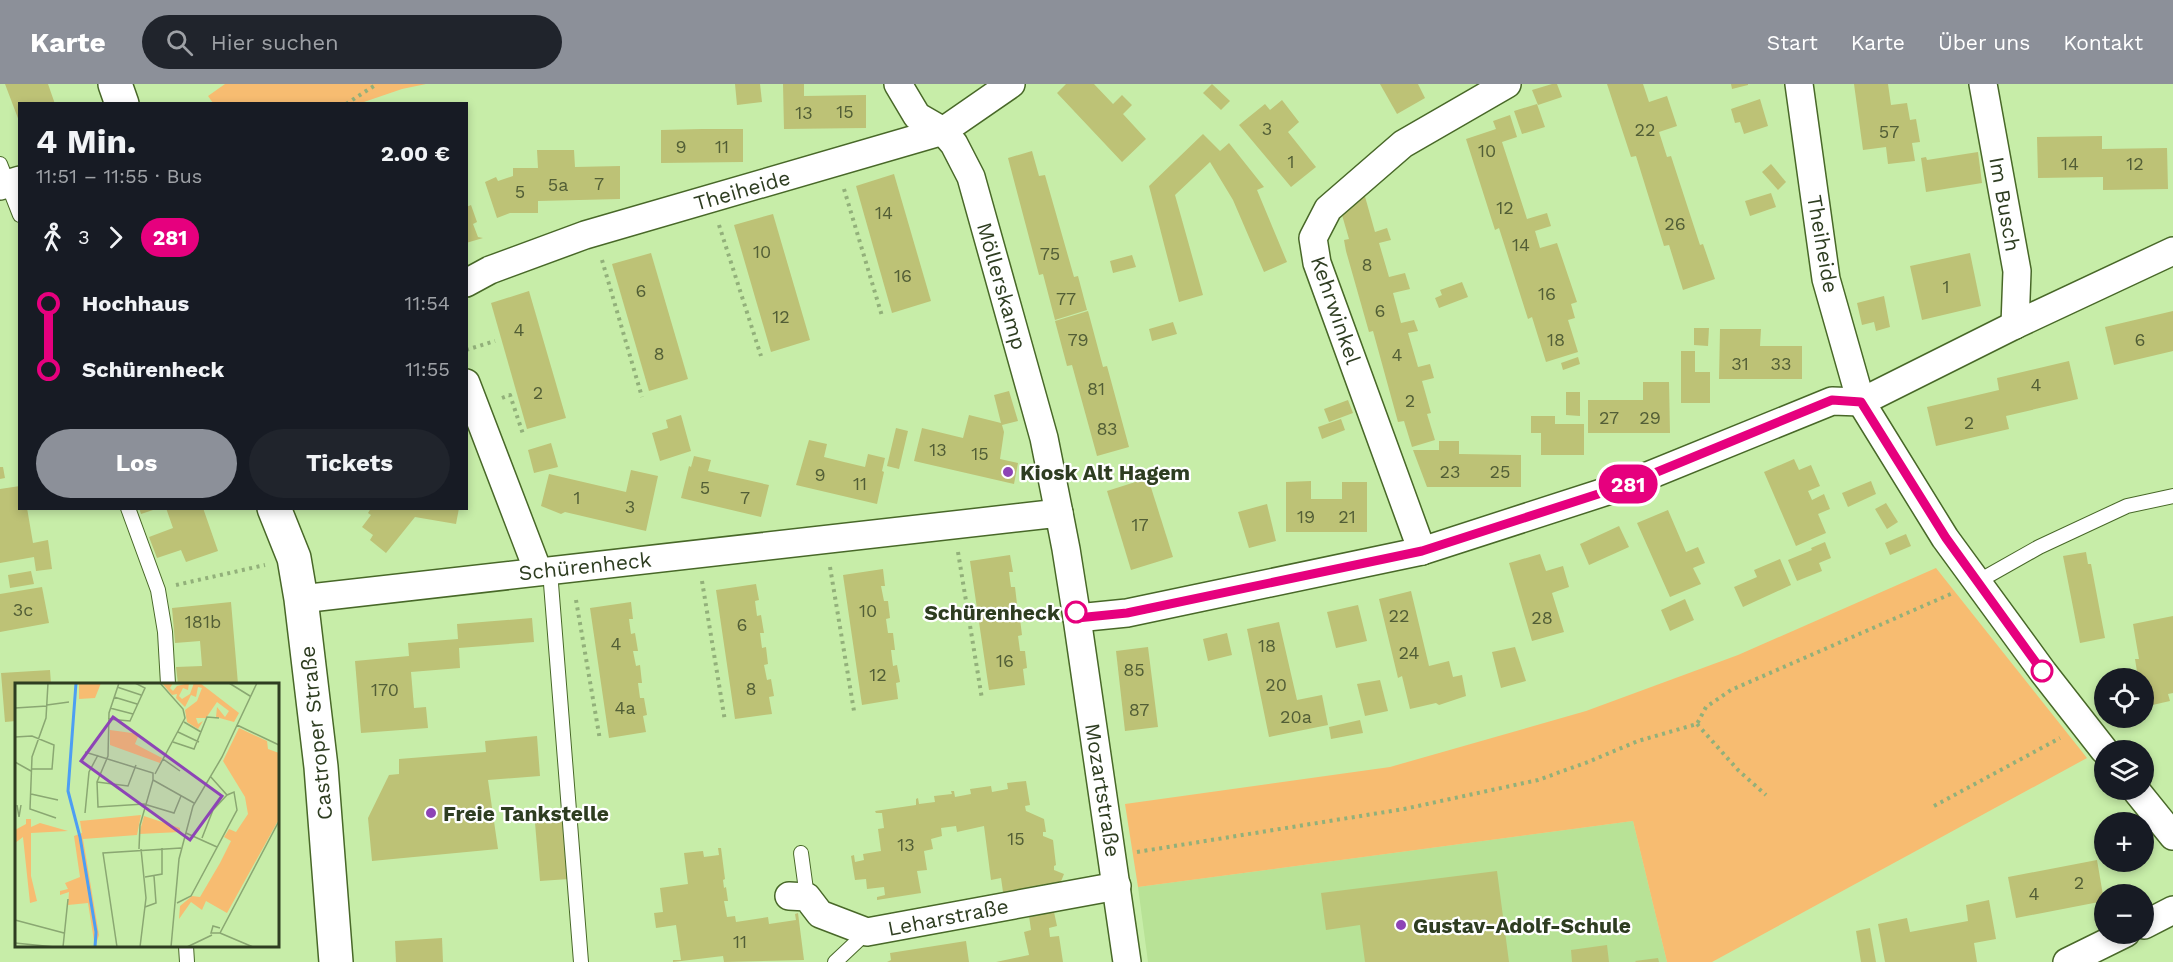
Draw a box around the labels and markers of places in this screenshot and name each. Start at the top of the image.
place label: Kiosk Alt Hagem [1020,460,1190,485]
marker: Kiosk Alt Hagem [1001,465,1015,479]
place label: Schürenheck [924,600,1061,625]
marker: Schürenheck [1065,601,1087,623]
unlabelled marker [2031,660,2053,682]
place label: Freie Tankstelle [443,801,609,826]
marker: Freie Tankstelle [424,806,438,820]
place label: Gustav-Adolf-Schule [1413,913,1631,938]
marker: Gustav-Adolf-Schule [1394,918,1408,932]

